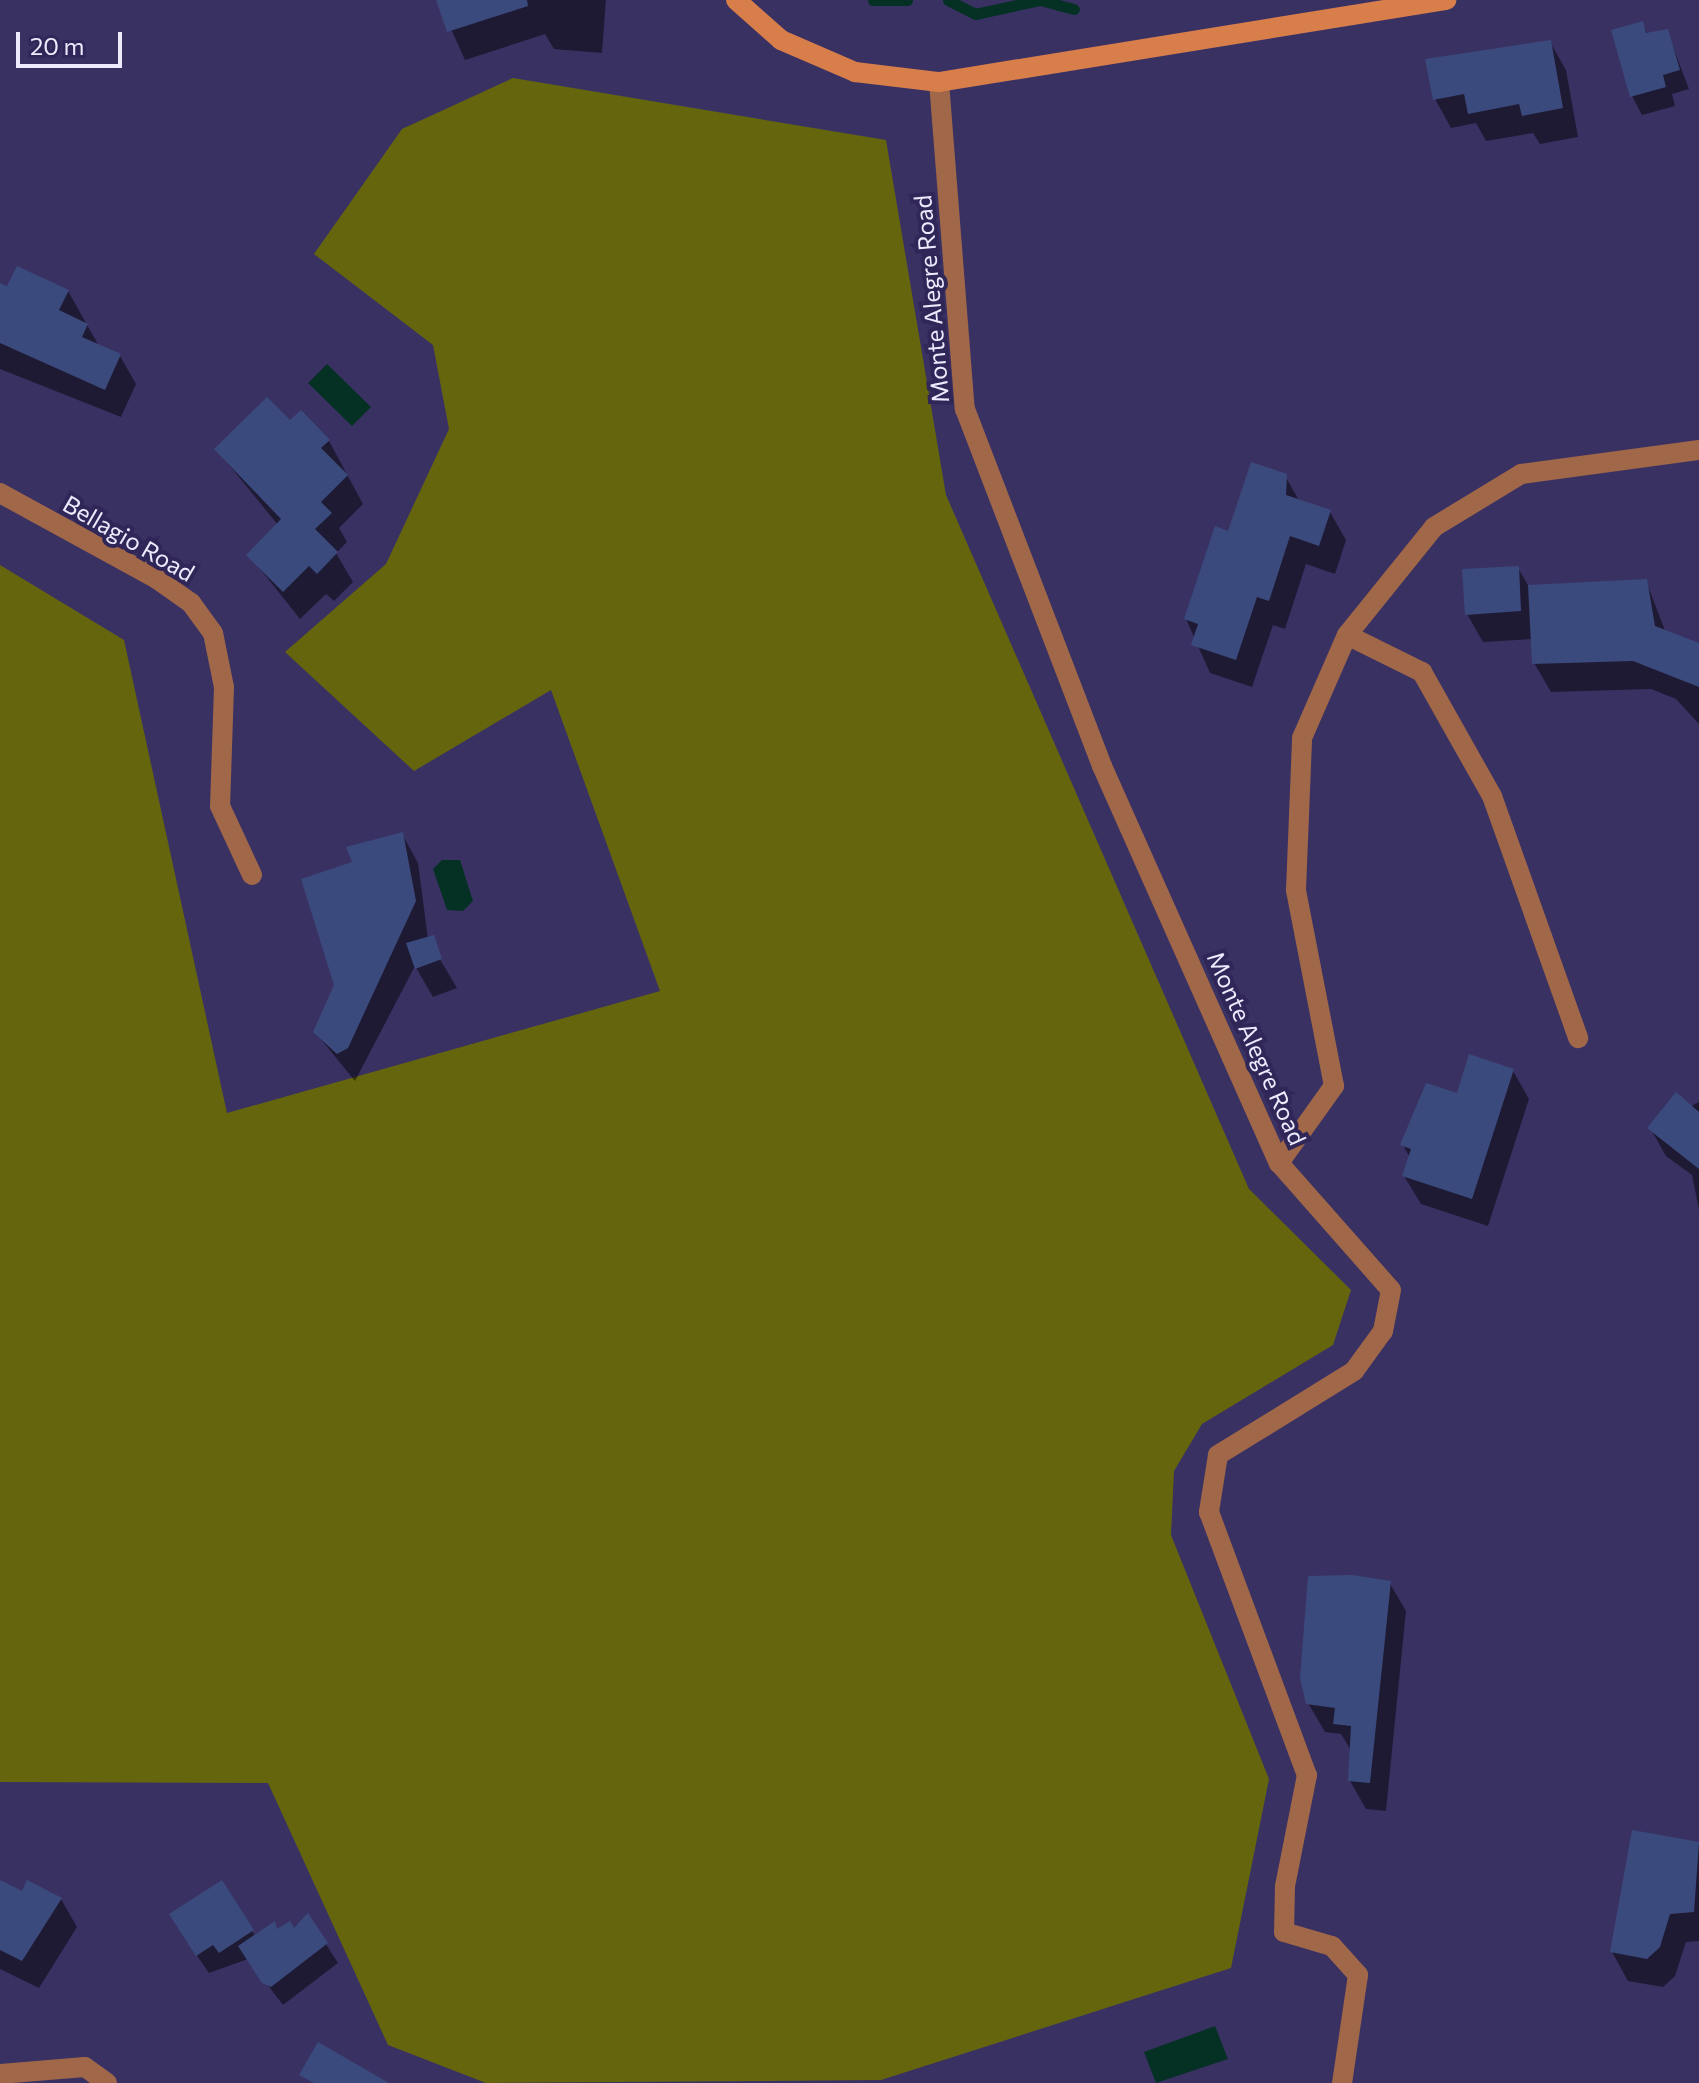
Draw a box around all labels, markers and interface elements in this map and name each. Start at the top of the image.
scale bar [20,16,126,66]
text: 20 m [30,31,84,60]
street label: Monte Alegre Road [908,194,954,404]
street label: Bellagio Road [58,489,200,587]
street label: Monte Alegre Road [1201,947,1313,1149]

